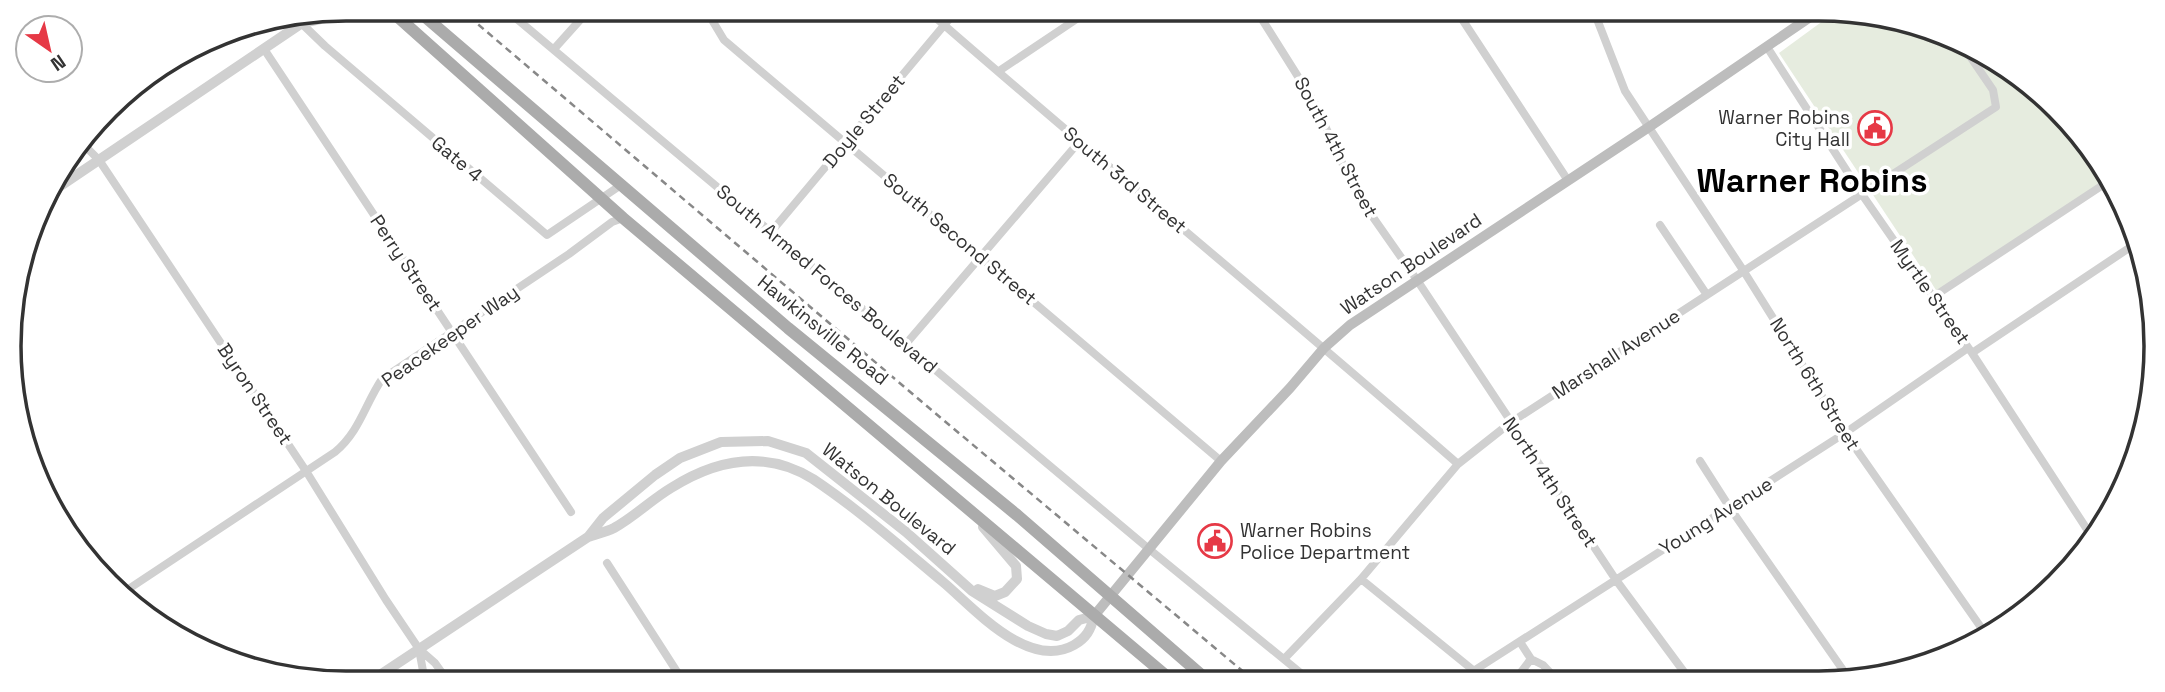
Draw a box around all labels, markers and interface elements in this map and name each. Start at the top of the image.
north arrow [14,14,84,84]
text: N [46,49,70,77]
street label: Doyle Street [818,69,910,173]
street label: South 4th Street [1288,72,1384,222]
place label: Warner Robins City Hall [1718,105,1850,152]
public building icon: Warner Robins City Hall [1856,109,1894,147]
street label: South 3rd Street [1058,121,1192,239]
street label: Gate 4 [426,130,488,188]
district label: Warner Robins [1697,160,1927,202]
street label: South Second Street [878,167,1042,311]
street label: South Armed Forces Boulevard [711,179,943,379]
street label: Watson Boulevard [1336,207,1486,321]
street label: Perry Street [365,210,447,316]
street label: Myrtle Street [1885,235,1975,349]
street label: Hawkinsville Road [752,269,894,391]
street label: Peacekeeper Way [376,279,524,393]
street label: Marshall Avenue [1547,303,1685,405]
street label: North 6th Street [1764,313,1866,455]
street label: Byron Street [212,338,298,450]
street label: North 4th Street [1497,412,1603,552]
street label: Watson Boulevard [817,437,961,561]
street label: Young Avenue [1655,471,1777,561]
place label: Warner Robins Police Department [1240,518,1410,565]
public building icon: Warner Robins Police Department [1196,522,1234,560]

